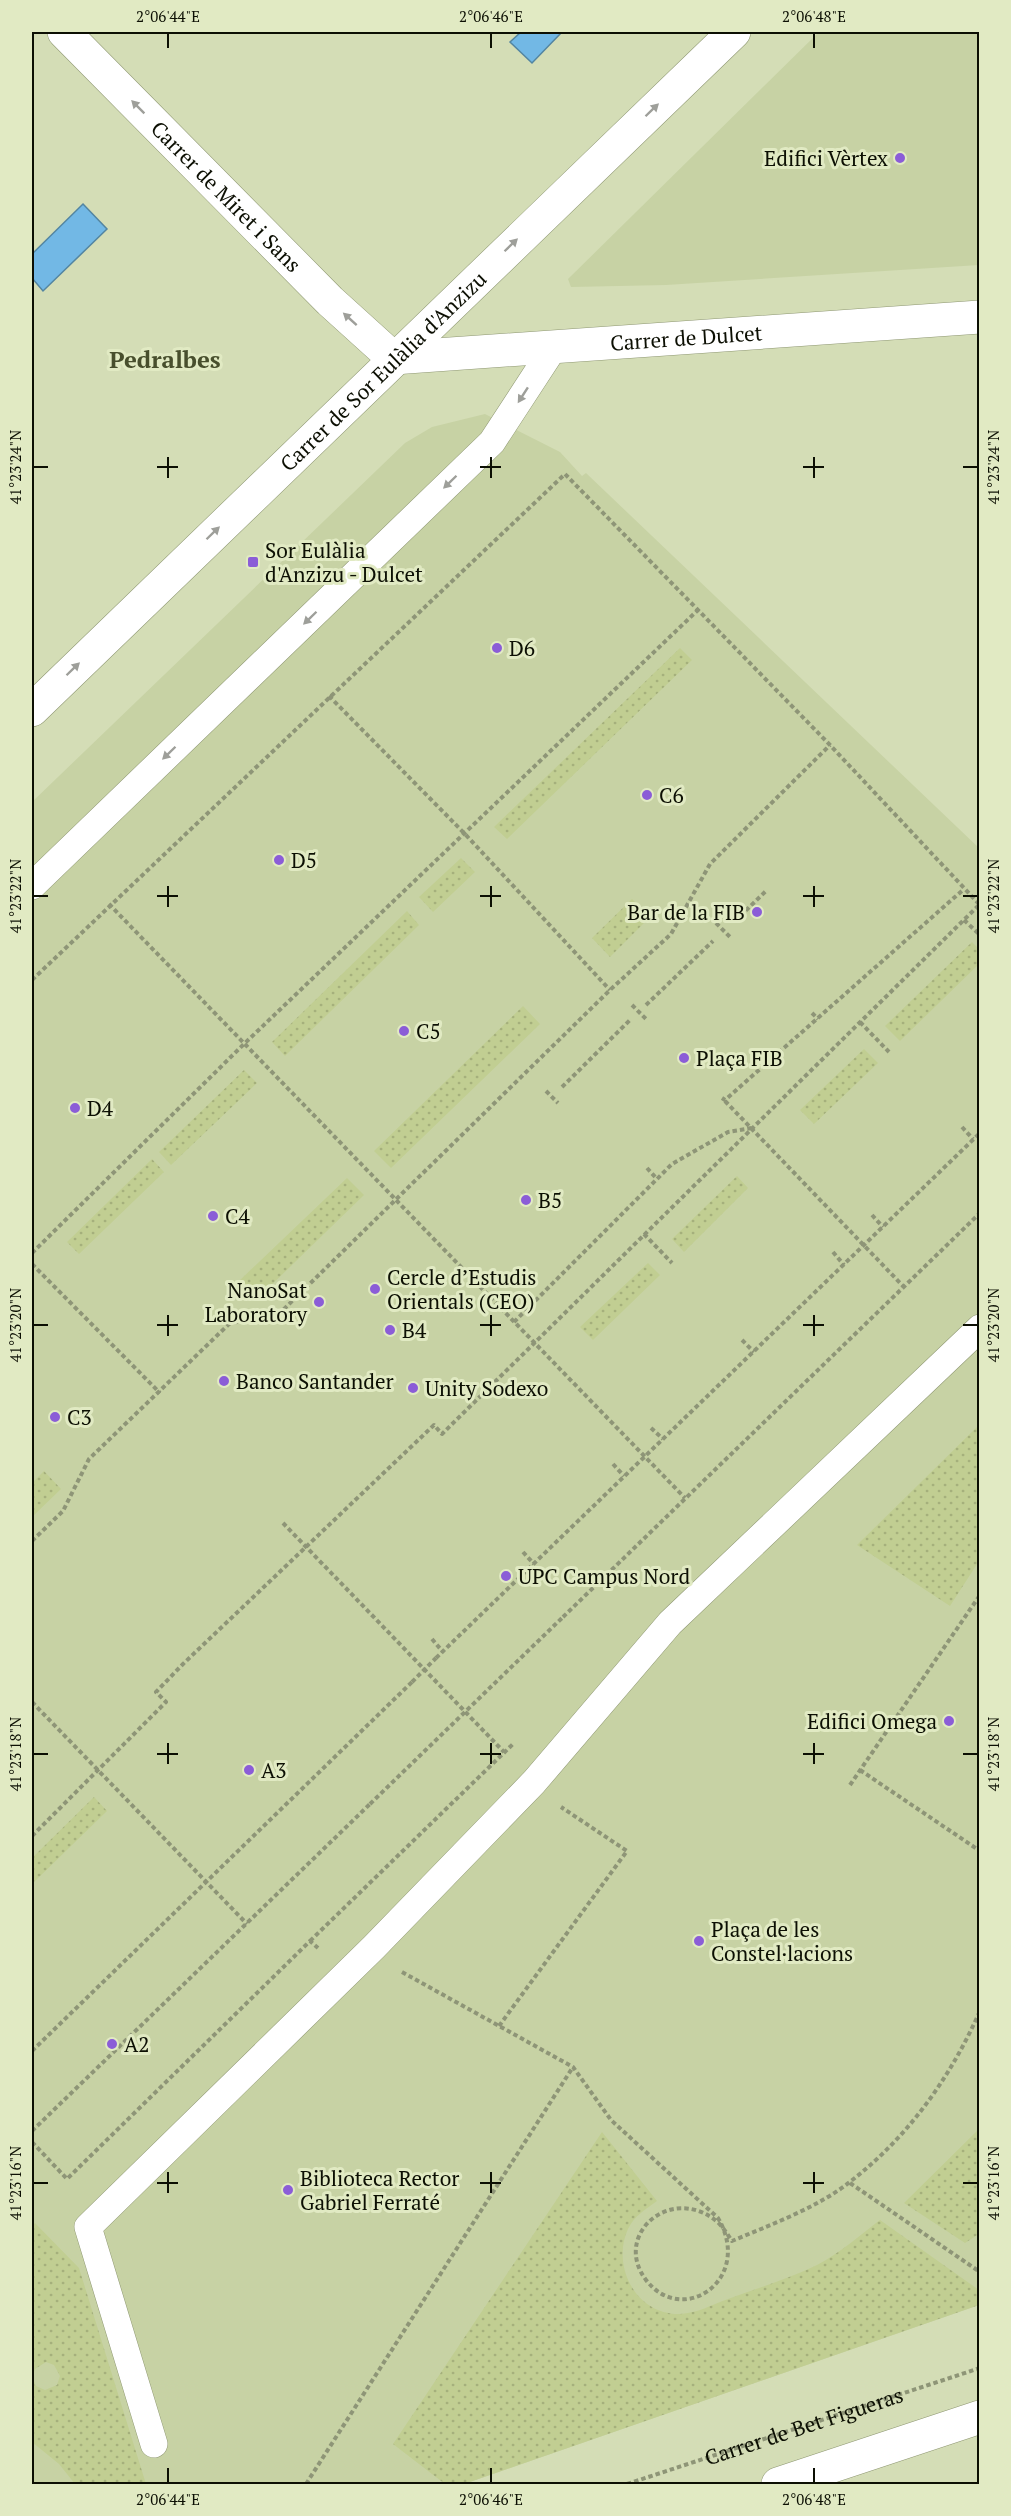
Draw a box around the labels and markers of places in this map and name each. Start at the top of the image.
place label: Edifici Vèrtex [764,144,888,172]
marker: Edifici Vèrtex [893,151,907,165]
place label: Sor Eulàlia d'Anzizu - Dulcet [265,536,423,588]
marker: Sor Eulàlia d'Anzizu - Dulcet [246,555,260,569]
place label: D6 [509,634,535,662]
marker: D6 [490,641,504,655]
place label: C6 [659,781,684,809]
marker: C6 [640,788,654,802]
place label: D5 [291,846,317,874]
marker: D5 [272,853,286,867]
place label: Bar de la FIB [627,898,745,926]
marker: Bar de la FIB [750,905,764,919]
place label: C5 [416,1017,441,1045]
marker: C5 [397,1024,411,1038]
place label: Plaça FIB [696,1044,783,1072]
marker: Plaça FIB [677,1051,691,1065]
place label: D4 [87,1094,114,1122]
marker: D4 [68,1101,82,1115]
place label: B5 [538,1186,562,1214]
marker: B5 [519,1193,533,1207]
place label: C4 [225,1202,251,1230]
marker: C4 [206,1209,220,1223]
place label: Cercle d’Estudis Orientals (CEO) [387,1263,536,1315]
place label: NanoSat Laboratory [205,1276,307,1328]
marker: Cercle d’Estudis Orientals (CEO) [368,1282,382,1296]
marker: NanoSat Laboratory [312,1295,326,1309]
place label: B4 [402,1316,427,1344]
marker: B4 [383,1323,397,1337]
place label: Banco Santander [236,1367,394,1395]
marker: Banco Santander [217,1374,231,1388]
place label: Unity Sodexo [425,1374,548,1402]
marker: Unity Sodexo [406,1381,420,1395]
place label: C3 [67,1403,92,1431]
marker: C3 [48,1410,62,1424]
place label: UPC Campus Nord [518,1562,690,1590]
marker: UPC Campus Nord [499,1569,513,1583]
place label: Edifici Omega [807,1707,937,1735]
marker: Edifici Omega [942,1714,956,1728]
place label: A3 [261,1756,287,1784]
marker: A3 [242,1763,256,1777]
place label: Plaça de les Constel·lacions [711,1915,853,1967]
marker: Plaça de les Constel·lacions [692,1934,706,1948]
place label: A2 [124,2030,150,2058]
marker: A2 [105,2037,119,2051]
place label: Biblioteca Rector Gabriel Ferraté [300,2164,459,2216]
marker: Biblioteca Rector Gabriel Ferraté [281,2183,295,2197]

